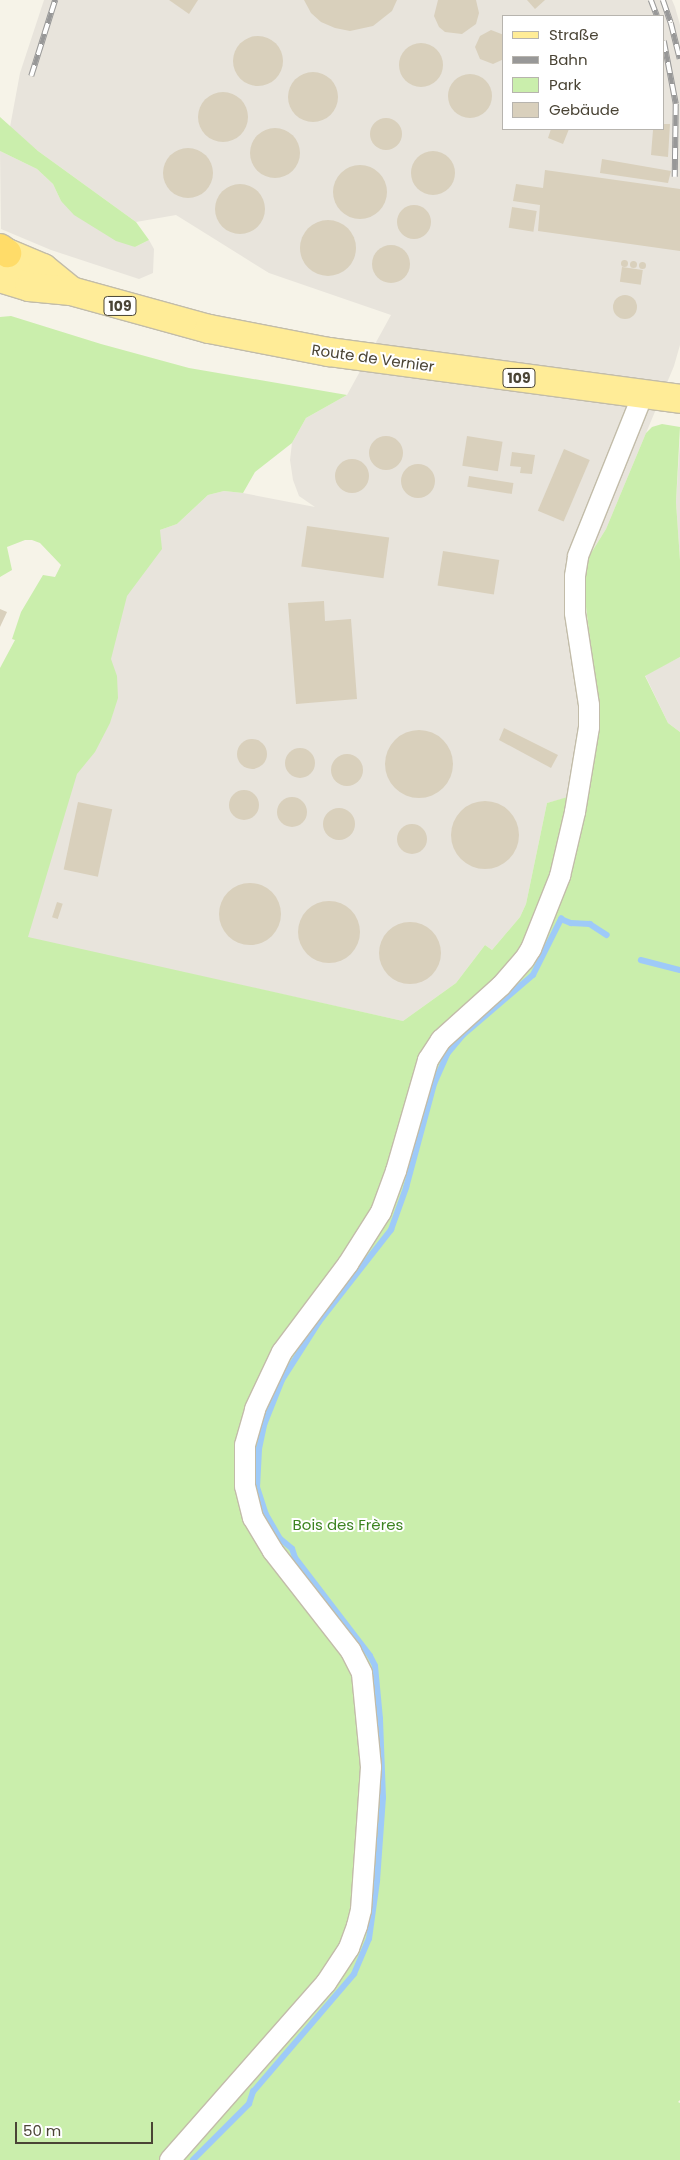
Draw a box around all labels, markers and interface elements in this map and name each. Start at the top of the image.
legend [502,15,665,130]
text: Straße [549,24,599,45]
text: Bahn [549,49,588,70]
text: Park [549,74,581,95]
text: Gebäude [549,99,619,120]
road number: 109 [102,294,138,318]
street label: Route de Vernier [310,340,436,376]
road number: 109 [502,366,536,389]
park label: Bois des Frères [293,1516,403,1534]
scale bar [18,2112,155,2144]
text: 50 m [23,2120,61,2141]

